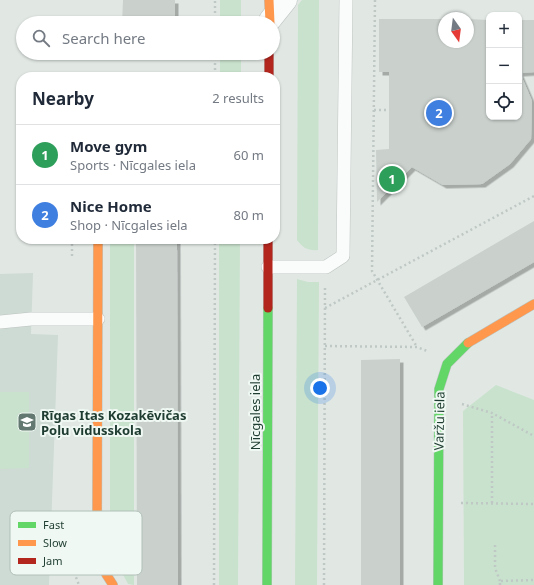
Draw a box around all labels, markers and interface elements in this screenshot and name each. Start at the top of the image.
north arrow [438,12,474,48]
map controls [486,12,522,120]
button: + [486,12,522,48]
search box [16,16,280,60]
icon: search [30,27,52,49]
text: Search here [62,28,145,48]
button: − [486,48,522,84]
button: locate [486,84,522,120]
text: Nearby [32,87,94,110]
text: 2 results [212,89,264,107]
pin: 2 [426,98,452,128]
text: Move gym [70,136,147,156]
text: 1 [41,146,49,164]
text: 60 m [234,146,264,164]
text: Sports · Nīcgales iela [70,156,196,174]
pin: 1 [379,164,405,194]
text: Nice Home [70,196,152,216]
text: 2 [41,206,49,224]
text: 80 m [234,206,264,224]
text: Shop · Nīcgales iela [70,216,188,234]
street label: Nīcgales iela [246,374,264,450]
your location [310,378,330,398]
street label: Varžu iela [429,391,449,451]
place label: Rīgas Itas Kozakēvičas Poļu vidusskola [41,406,186,439]
school or university icon: Rīgas Itas Kozakēvičas Poļu vidusskola [16,411,38,433]
legend [10,511,142,575]
text: Fast [43,517,64,532]
text: Slow [43,535,67,550]
text: Jam [42,553,62,568]

